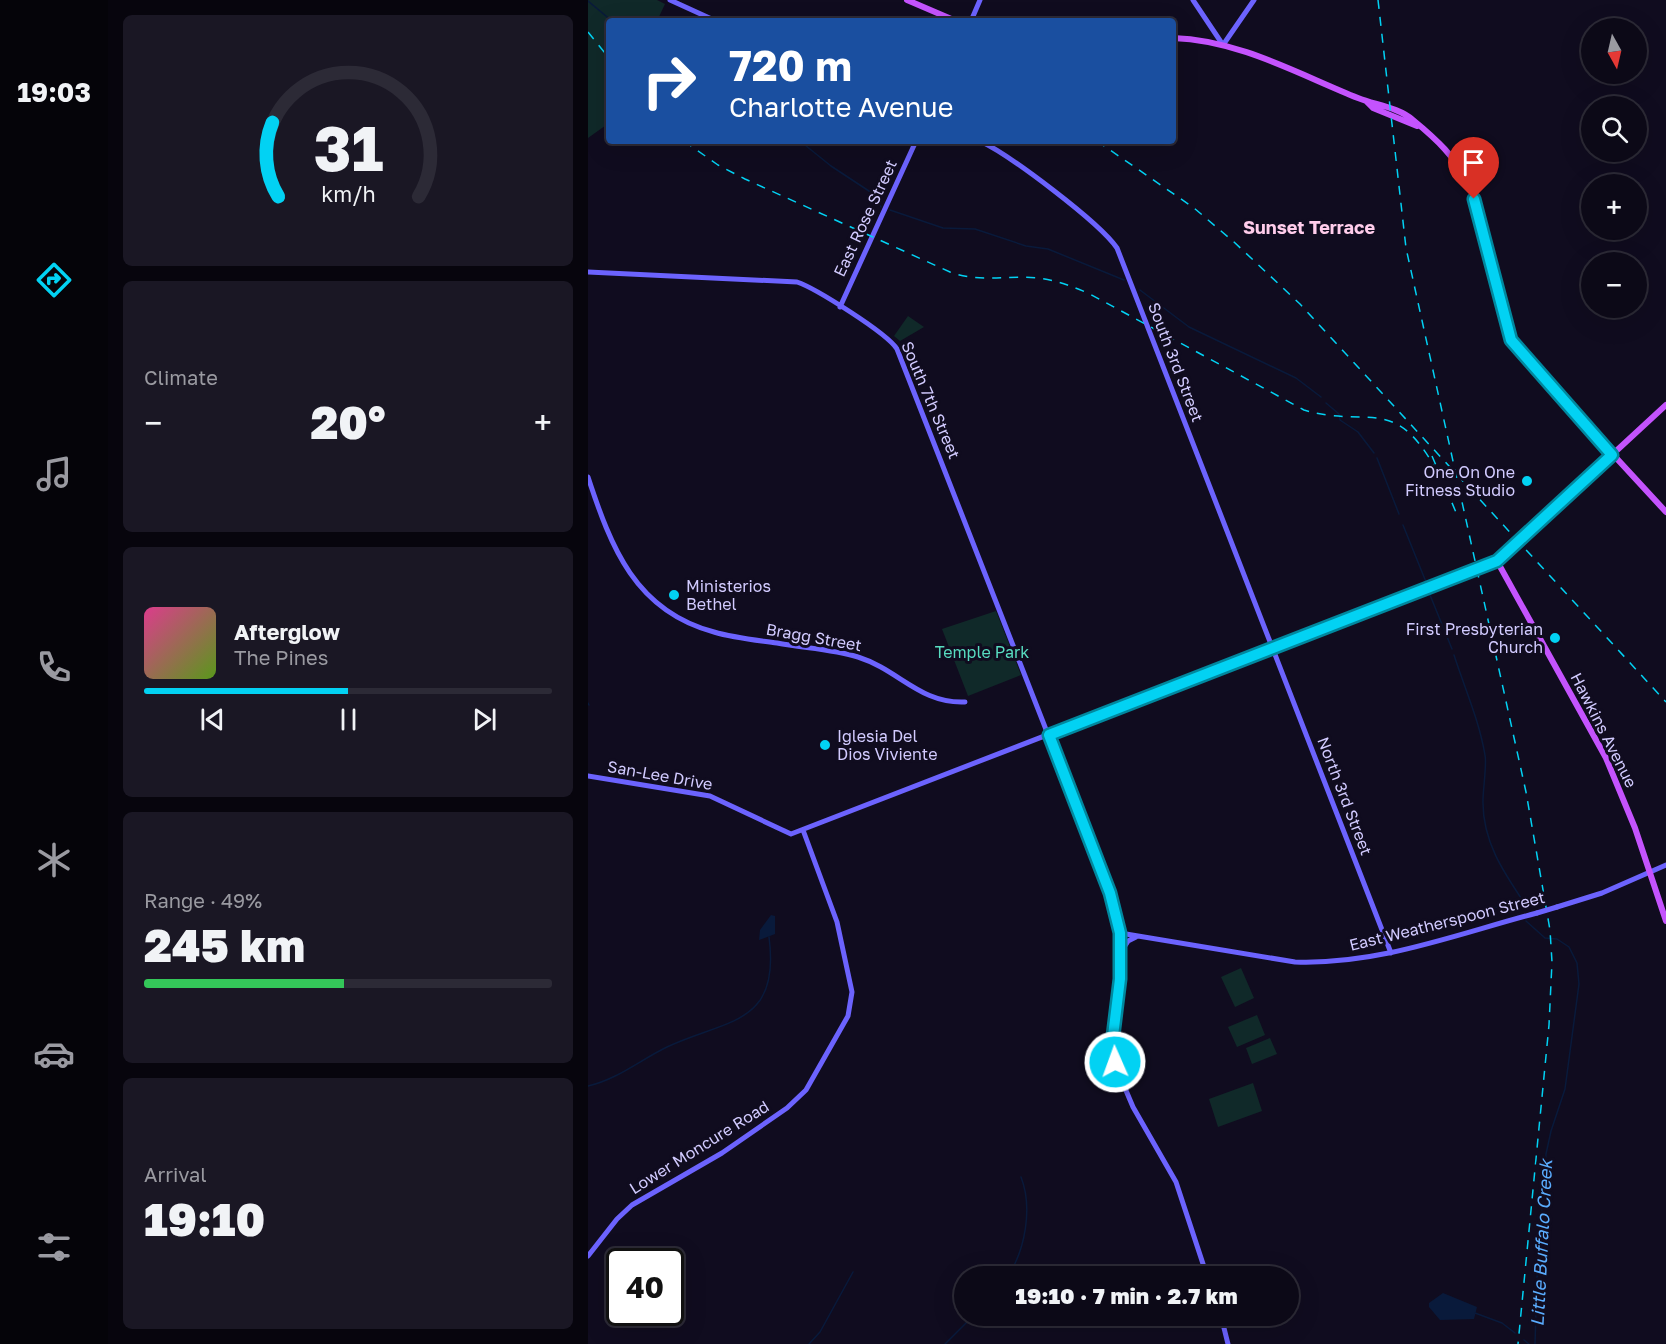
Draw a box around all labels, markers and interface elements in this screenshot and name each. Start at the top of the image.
north arrow [1581,18,1647,84]
map controls [1581,18,1647,318]
text: 720 m [729,40,852,90]
icon: right [630,42,708,120]
text: 19:03 [17,76,91,108]
text: Charlotte Avenue [729,91,953,123]
button: search [1581,96,1647,162]
text: 31 [313,111,383,186]
pin [1448,137,1499,199]
icon: arrive [1457,146,1490,179]
street label: East Rose Street [829,156,901,280]
button: + [1581,174,1647,240]
text: km/h [321,182,375,208]
district label: Sunset Terrace [1243,216,1375,238]
button: − [1581,252,1647,318]
icon: directions [33,259,75,301]
street label: South 3rd Street [1144,299,1208,425]
street label: South 7th Street [897,338,965,462]
text: Climate [144,365,218,389]
text: 20° [310,395,386,449]
text: − [144,403,162,442]
text: + [534,403,552,442]
icon: music [33,453,75,495]
place label: One On One Fitness Studio [1405,462,1515,500]
marker: One On One Fitness Studio [1520,474,1534,488]
place label: Ministerios Bethel [686,576,771,614]
marker: Ministerios Bethel [667,588,681,602]
text: Afterglow [234,618,340,645]
street label: Bragg Street [765,619,863,655]
place label: First Presbyterian Church [1406,619,1543,657]
marker: First Presbyterian Church [1548,631,1562,645]
park label: Temple Park [935,642,1029,662]
text: The Pines [234,645,328,669]
icon: phone [33,646,75,688]
street label: Hawkins Avenue [1566,669,1642,791]
icon: previous [196,703,229,736]
icon: pause [332,703,365,736]
icon: next [468,703,501,736]
place label: Iglesia Del Dios Viviente [837,726,937,764]
street label: North 3rd Street [1313,734,1377,858]
marker: Iglesia Del Dios Viviente [818,738,832,752]
street label: San-Lee Drive [606,756,714,794]
icon: climate [33,839,75,881]
street label: East Weatherspoon Street [1347,887,1547,955]
text: Range · 49% [144,888,262,912]
text: 245 km [144,918,305,972]
position arrow [1083,1030,1147,1094]
icon: car [33,1033,75,1075]
street label: Lower Moncure Road [625,1096,773,1198]
water label: Little Buffalo Creek [1526,1157,1556,1327]
text: Arrival [144,1162,207,1186]
text: 19:10 [144,1192,265,1246]
icon: filters [33,1226,75,1268]
speed limit sign: 40 [606,1248,684,1326]
text: 19:10 · 7 min · 2.7 km [1015,1282,1238,1309]

